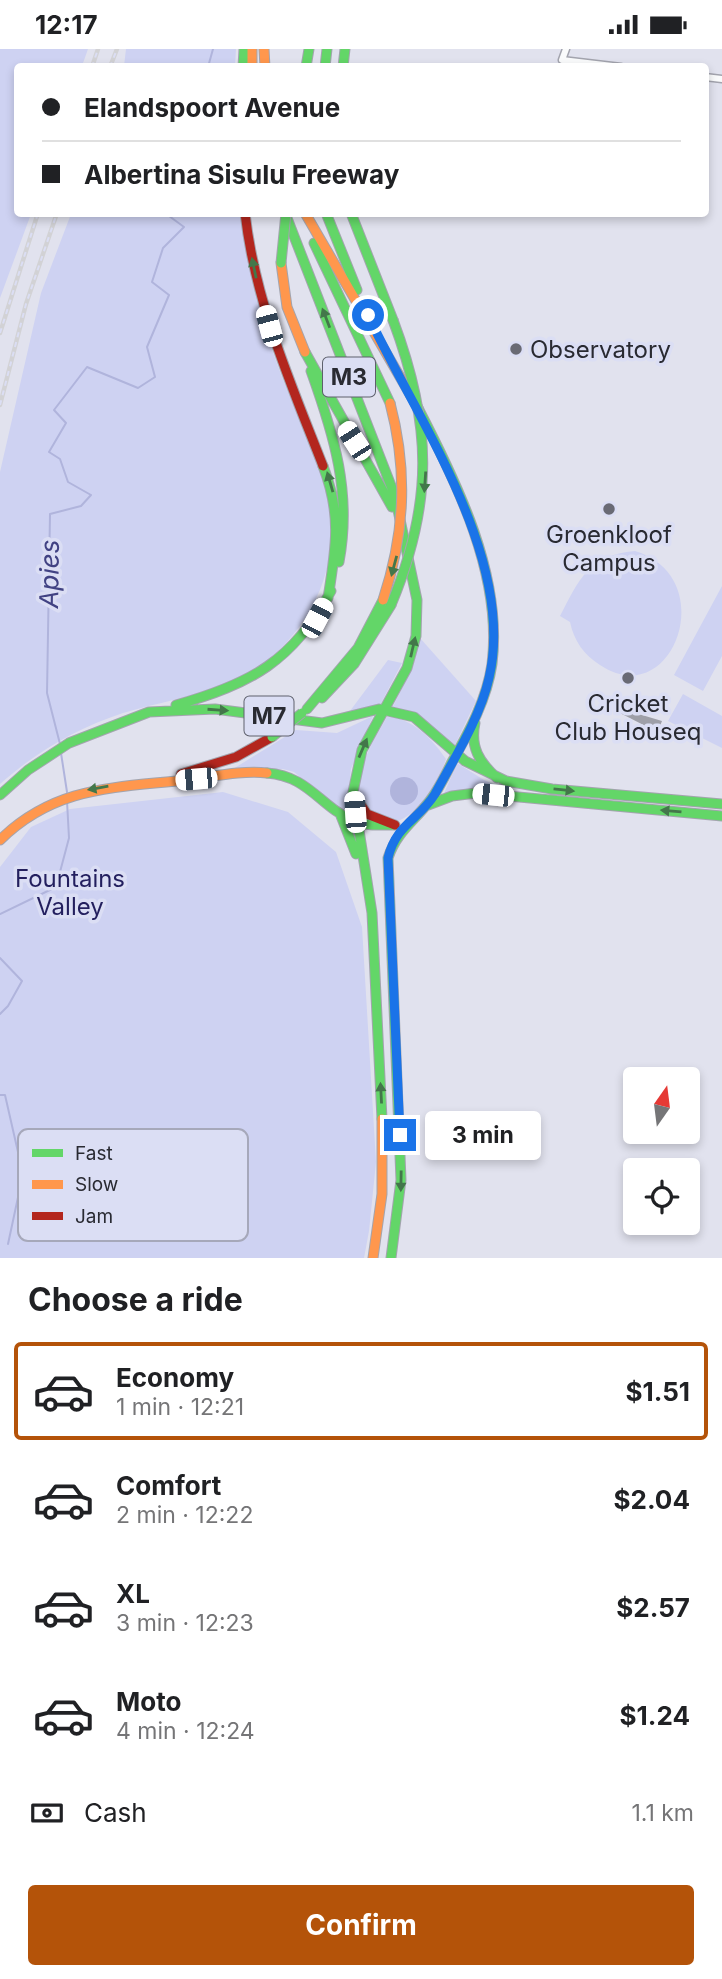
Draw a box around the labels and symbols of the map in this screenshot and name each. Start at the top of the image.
one-way arrow [249,257,260,279]
route start [352,299,384,331]
car [254,303,285,349]
one-way arrow [321,307,332,328]
place label: Observatory [530,335,671,364]
marker: Observatory [508,341,524,357]
road number: M3 [323,357,375,397]
car [334,418,375,464]
one-way arrow [419,471,430,493]
one-way arrow [325,472,335,493]
marker: Groenkloof Campus [601,501,617,517]
place label: Groenkloof Campus [546,520,672,577]
water label: Apies [33,539,65,610]
one-way arrow [389,556,399,577]
car [298,595,337,641]
one-way arrow [408,636,419,658]
marker: Cricket Club Houseq [620,670,636,686]
place label: Cricket Club Houseq [555,689,701,746]
road number: M7 [244,697,294,736]
one-way arrow [207,705,229,716]
one-way arrow [358,738,369,759]
car [175,767,218,791]
car [472,782,515,808]
one-way arrow [87,783,109,794]
one-way arrow [553,785,575,796]
car [344,790,367,834]
one-way arrow [660,805,682,816]
park label: Fountains Valley [15,864,125,921]
north arrow [623,1067,700,1145]
one-way arrow [376,1081,387,1103]
callout: 3 min [424,1111,540,1159]
route end [384,1119,416,1151]
legend [18,1129,248,1241]
text: Fast [75,1142,113,1165]
one-way arrow [395,1170,406,1192]
text: Slow [75,1173,118,1196]
text: Jam [75,1205,113,1228]

